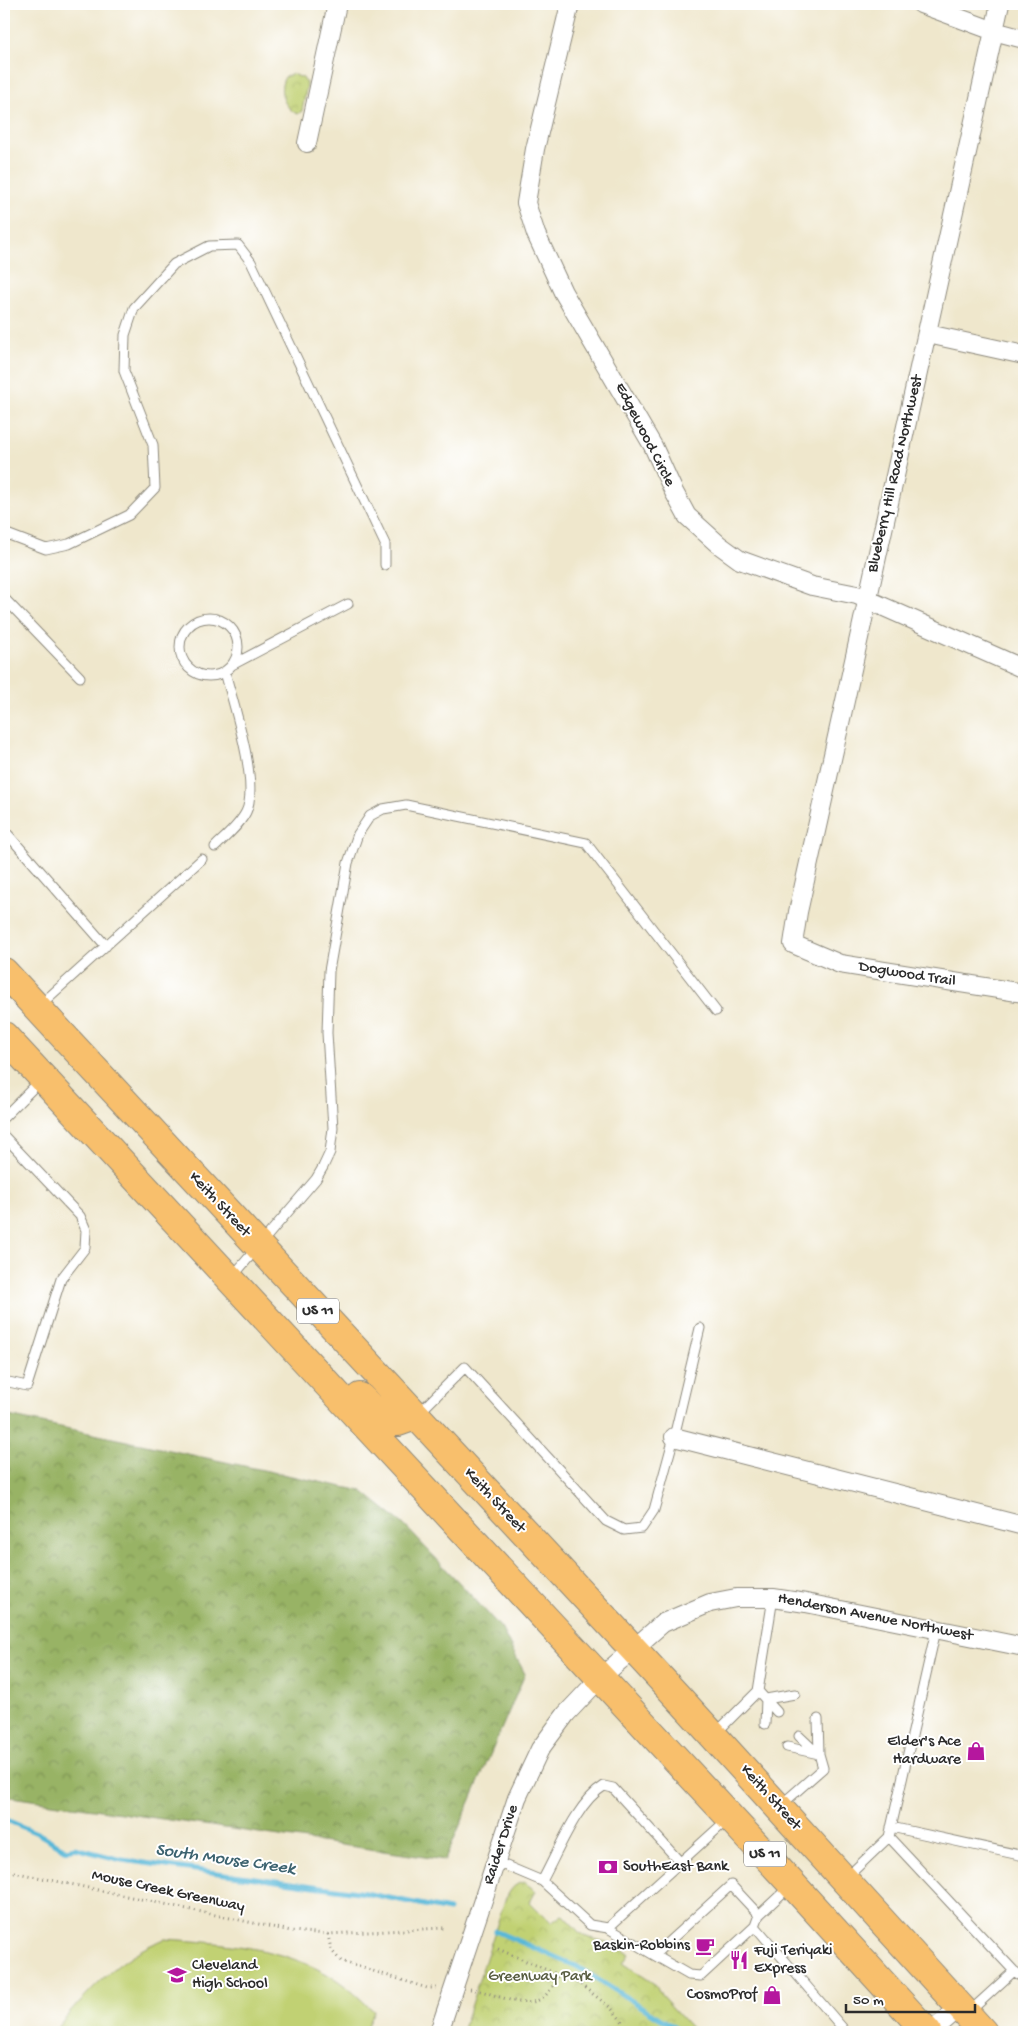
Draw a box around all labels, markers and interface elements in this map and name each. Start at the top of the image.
street label: Blueberry Hill Road Northwest [864,372,928,575]
street label: Edgewood Circle [610,380,679,491]
street label: Dogwood Trail [856,958,957,992]
street label: Keith Street [184,1168,255,1243]
road number: US 11 [297,1298,339,1324]
street label: Keith Street [459,1464,530,1539]
street label: Henderson Avenue Northwest [776,1590,976,1647]
place label: Elder's Ace Hardware [887,1733,962,1770]
shop icon: Elder's Ace Hardware [965,1740,987,1762]
street label: Keith Street [735,1761,806,1836]
street label: Raider Drive [480,1802,524,1887]
water label: South Mouse Creek [154,1840,298,1880]
road number: US 11 [744,1842,786,1866]
bank icon: SouthEast Bank [597,1856,619,1878]
place label: SouthEast Bank [623,1858,730,1877]
street label: Mouse Creek Greenway [90,1867,246,1917]
cafe icon: Baskin-Robbins [694,1935,716,1957]
place label: Baskin-Robbins [592,1937,691,1956]
place label: Fuji Teriyaki Express [753,1942,833,1979]
restaurant icon: Fuji Teriyaki Express [728,1949,750,1971]
place label: Cleveland High School [192,1957,268,1994]
school or university icon: Cleveland High School [166,1964,188,1986]
park label: Greenway Park [488,1968,594,1987]
scale bar [846,1981,974,2013]
shop icon: CosmoProf [761,1984,783,2006]
place label: CosmoProf [687,1986,758,2005]
text: 50 m [853,1992,884,2010]

